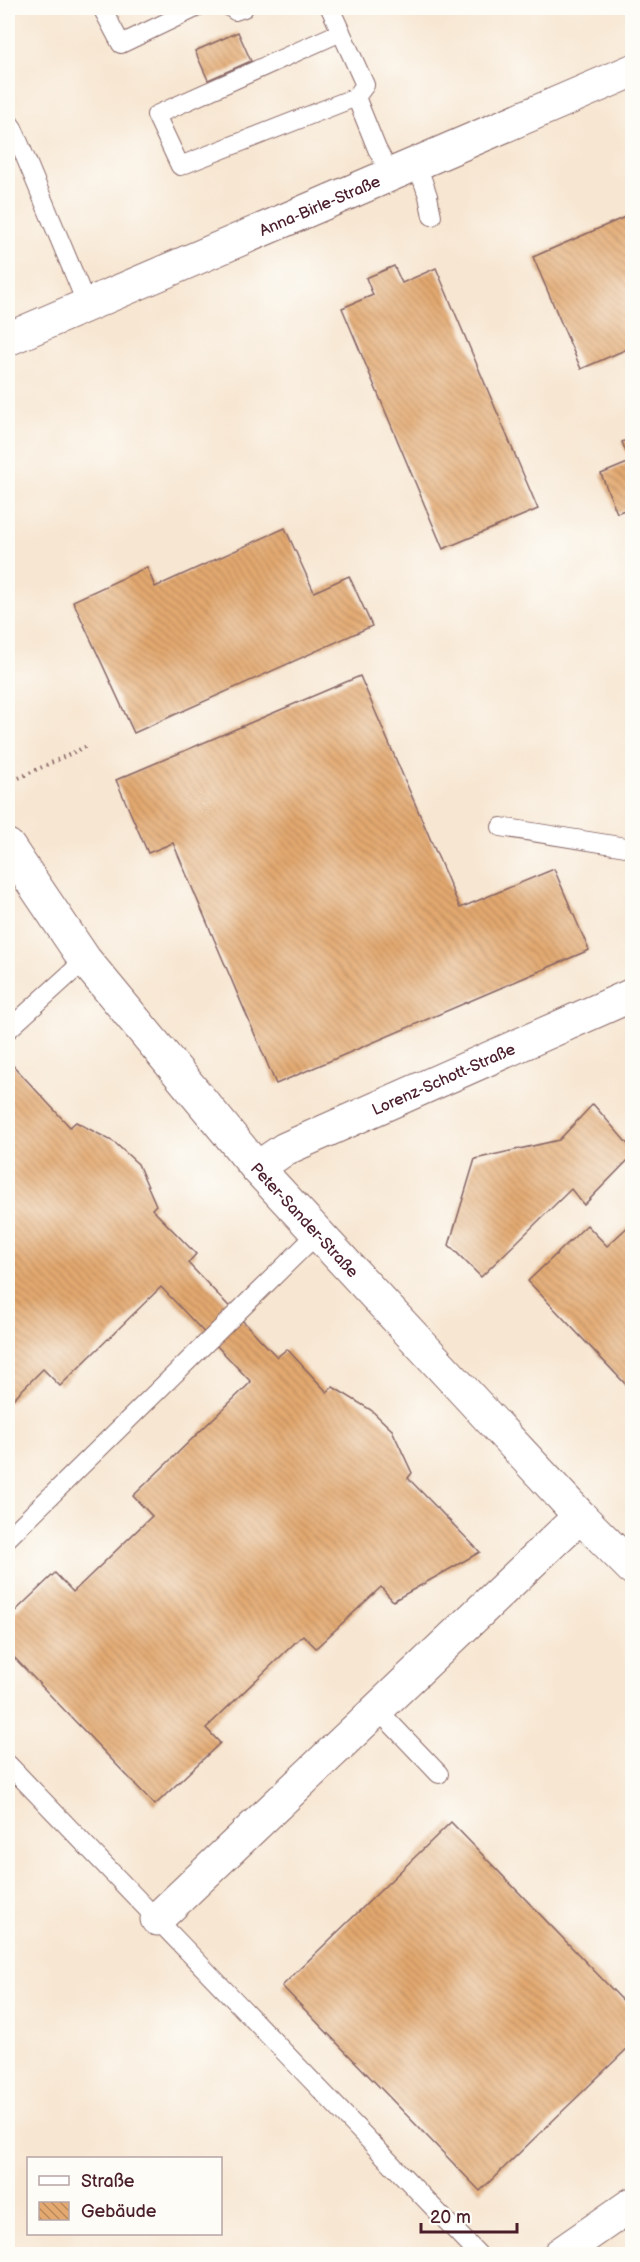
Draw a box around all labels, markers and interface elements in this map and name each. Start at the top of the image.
street label: Anna-Birle-Straße [257,172,384,241]
street label: Lorenz-Schott-Straße [369,1040,519,1120]
street label: Peter-Sander-Straße [246,1160,362,1282]
legend [27,2157,222,2235]
text: Straße [81,2171,135,2192]
scale bar [421,2196,517,2234]
text: Gebäude [81,2201,157,2222]
text: 20 m [430,2207,471,2228]

